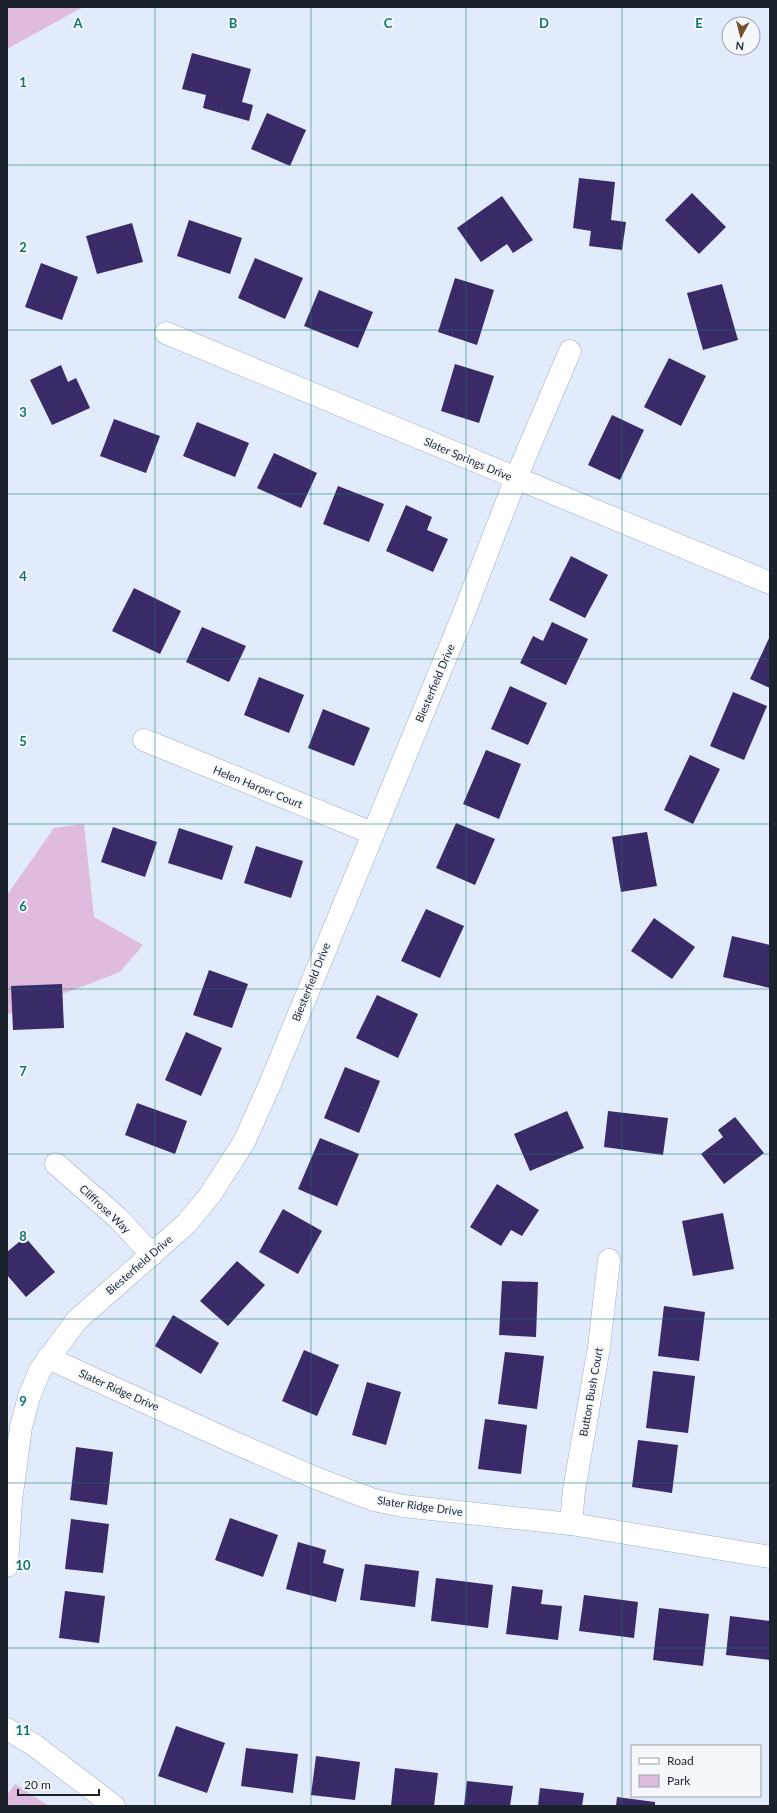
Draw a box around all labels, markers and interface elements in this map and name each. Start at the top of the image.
text: A [72,15,83,31]
text: B [229,15,238,31]
text: C [384,15,393,31]
text: D [539,15,549,31]
text: E [695,15,703,31]
north arrow [721,16,761,56]
text: N [735,39,745,53]
text: 1 [19,74,27,90]
text: 2 [19,239,27,255]
text: 3 [19,404,27,420]
street label: Slater Springs Drive [422,434,514,483]
text: 4 [19,568,27,584]
street label: Biesterfield Drive [412,642,457,724]
text: 5 [19,733,27,749]
street label: Helen Harper Court [212,763,305,810]
text: 6 [19,898,27,914]
street label: Biesterfield Drive [289,940,332,1023]
text: 7 [19,1063,27,1079]
street label: Cliffrose Way [77,1182,134,1236]
text: 8 [19,1228,27,1244]
street label: Biesterfield Drive [103,1232,175,1297]
street label: Button Bush Court [576,1346,605,1437]
street label: Slater Ridge Drive [77,1366,161,1413]
text: 9 [19,1393,27,1409]
street label: Slater Ridge Drive [376,1493,464,1518]
text: 10 [15,1557,31,1573]
text: 11 [15,1722,31,1738]
legend [631,1745,761,1797]
text: Road [667,1753,694,1768]
scale bar [18,1771,99,1797]
text: Park [667,1773,691,1788]
text: 20 m [24,1777,51,1792]

